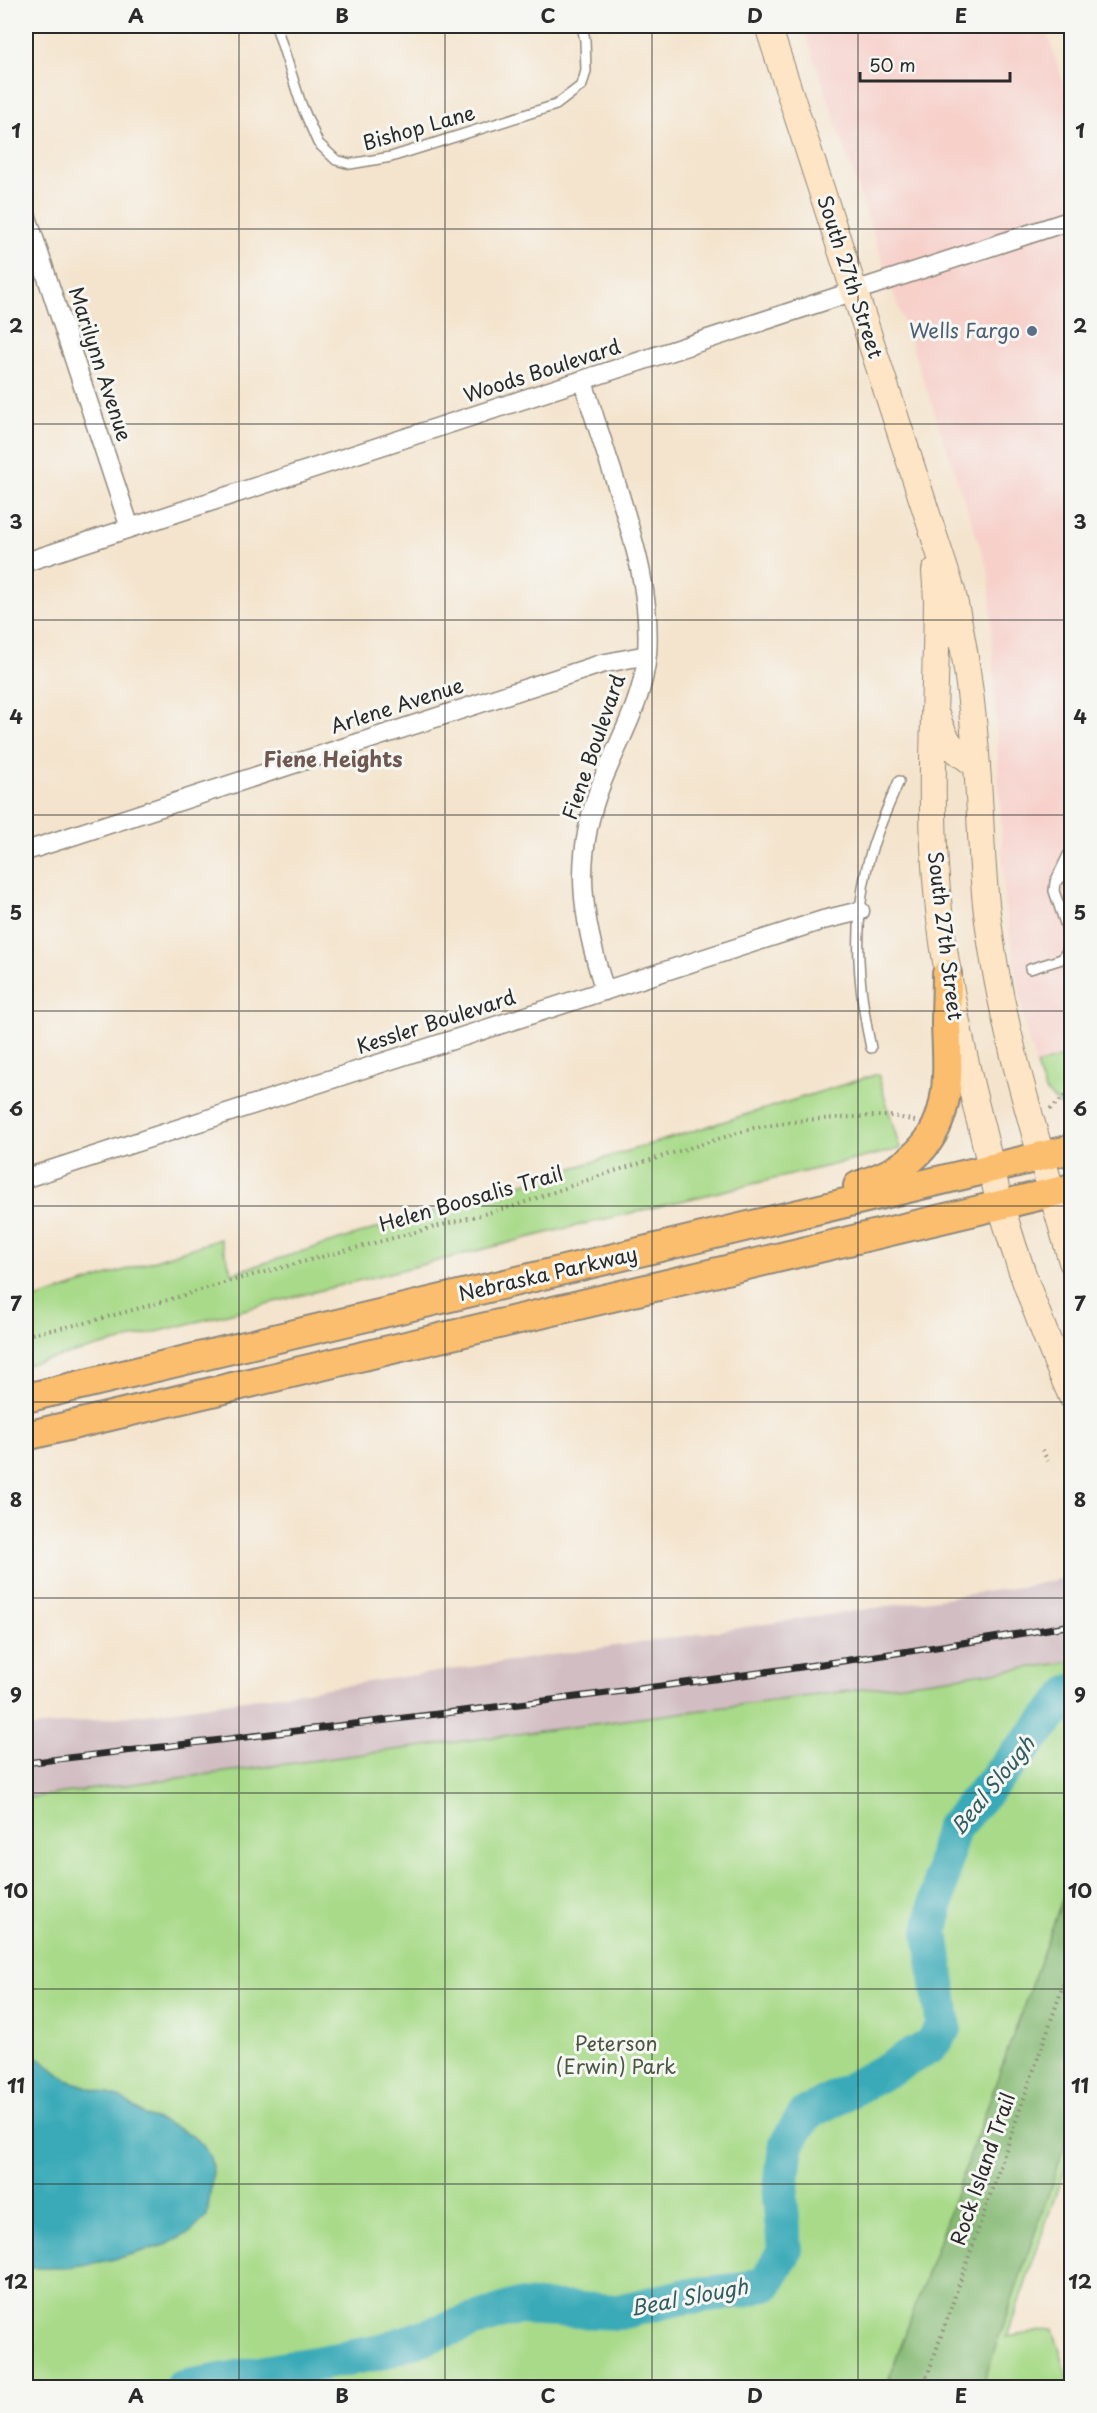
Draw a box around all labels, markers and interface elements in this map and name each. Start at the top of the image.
text: A [128,0,144,30]
text: B [335,0,349,30]
text: C [540,0,556,30]
text: D [747,0,763,30]
text: E [955,0,967,30]
scale bar [860,45,1010,83]
text: 50 m [869,51,916,78]
street label: Bishop Lane [359,97,478,157]
text: 1 [11,115,21,145]
text: 1 [1075,115,1085,145]
street label: South 27th Street [810,191,891,362]
street label: Marilynn Avenue [62,283,140,445]
text: 2 [9,310,23,340]
text: 2 [1073,310,1087,340]
place label: Wells Fargo [909,315,1020,345]
marker: Wells Fargo [1025,324,1039,338]
street label: Woods Boulevard [459,331,624,410]
text: 3 [9,506,23,536]
text: 3 [1073,506,1087,536]
street label: Arlene Avenue [326,669,467,741]
street label: Fiene Boulevard [554,670,632,823]
text: 4 [9,701,23,731]
text: 4 [1073,701,1087,731]
district label: Fiene Heights [263,742,403,774]
street label: South 27th Street [921,850,971,1022]
text: 5 [10,897,22,927]
text: 5 [1074,897,1086,927]
street label: Kessler Boulevard [352,981,519,1061]
text: 6 [9,1093,23,1123]
text: 6 [1073,1093,1087,1123]
street label: Helen Boosalis Trail [375,1157,566,1239]
street label: Nebraska Parkway [455,1238,640,1308]
text: 7 [10,1288,22,1318]
text: 7 [1074,1288,1086,1318]
text: 8 [10,1484,22,1514]
text: 8 [1074,1484,1086,1514]
text: 9 [10,1679,22,1709]
text: 9 [1074,1679,1086,1709]
water label: Beal Slough [941,1728,1042,1841]
text: 10 [4,1875,28,1905]
text: 10 [1068,1875,1092,1905]
park label: Peterson (Erwin) Park [556,2028,676,2081]
text: 11 [7,2070,25,2100]
text: 11 [1071,2070,1089,2100]
street label: Rock Island Trail [942,2088,1022,2249]
text: 12 [4,2266,28,2296]
text: 12 [1068,2266,1092,2296]
water label: Beal Slough [627,2269,751,2323]
text: A [128,2380,144,2410]
text: B [335,2380,349,2410]
text: C [540,2380,556,2410]
text: D [747,2380,763,2410]
text: E [955,2380,967,2410]

